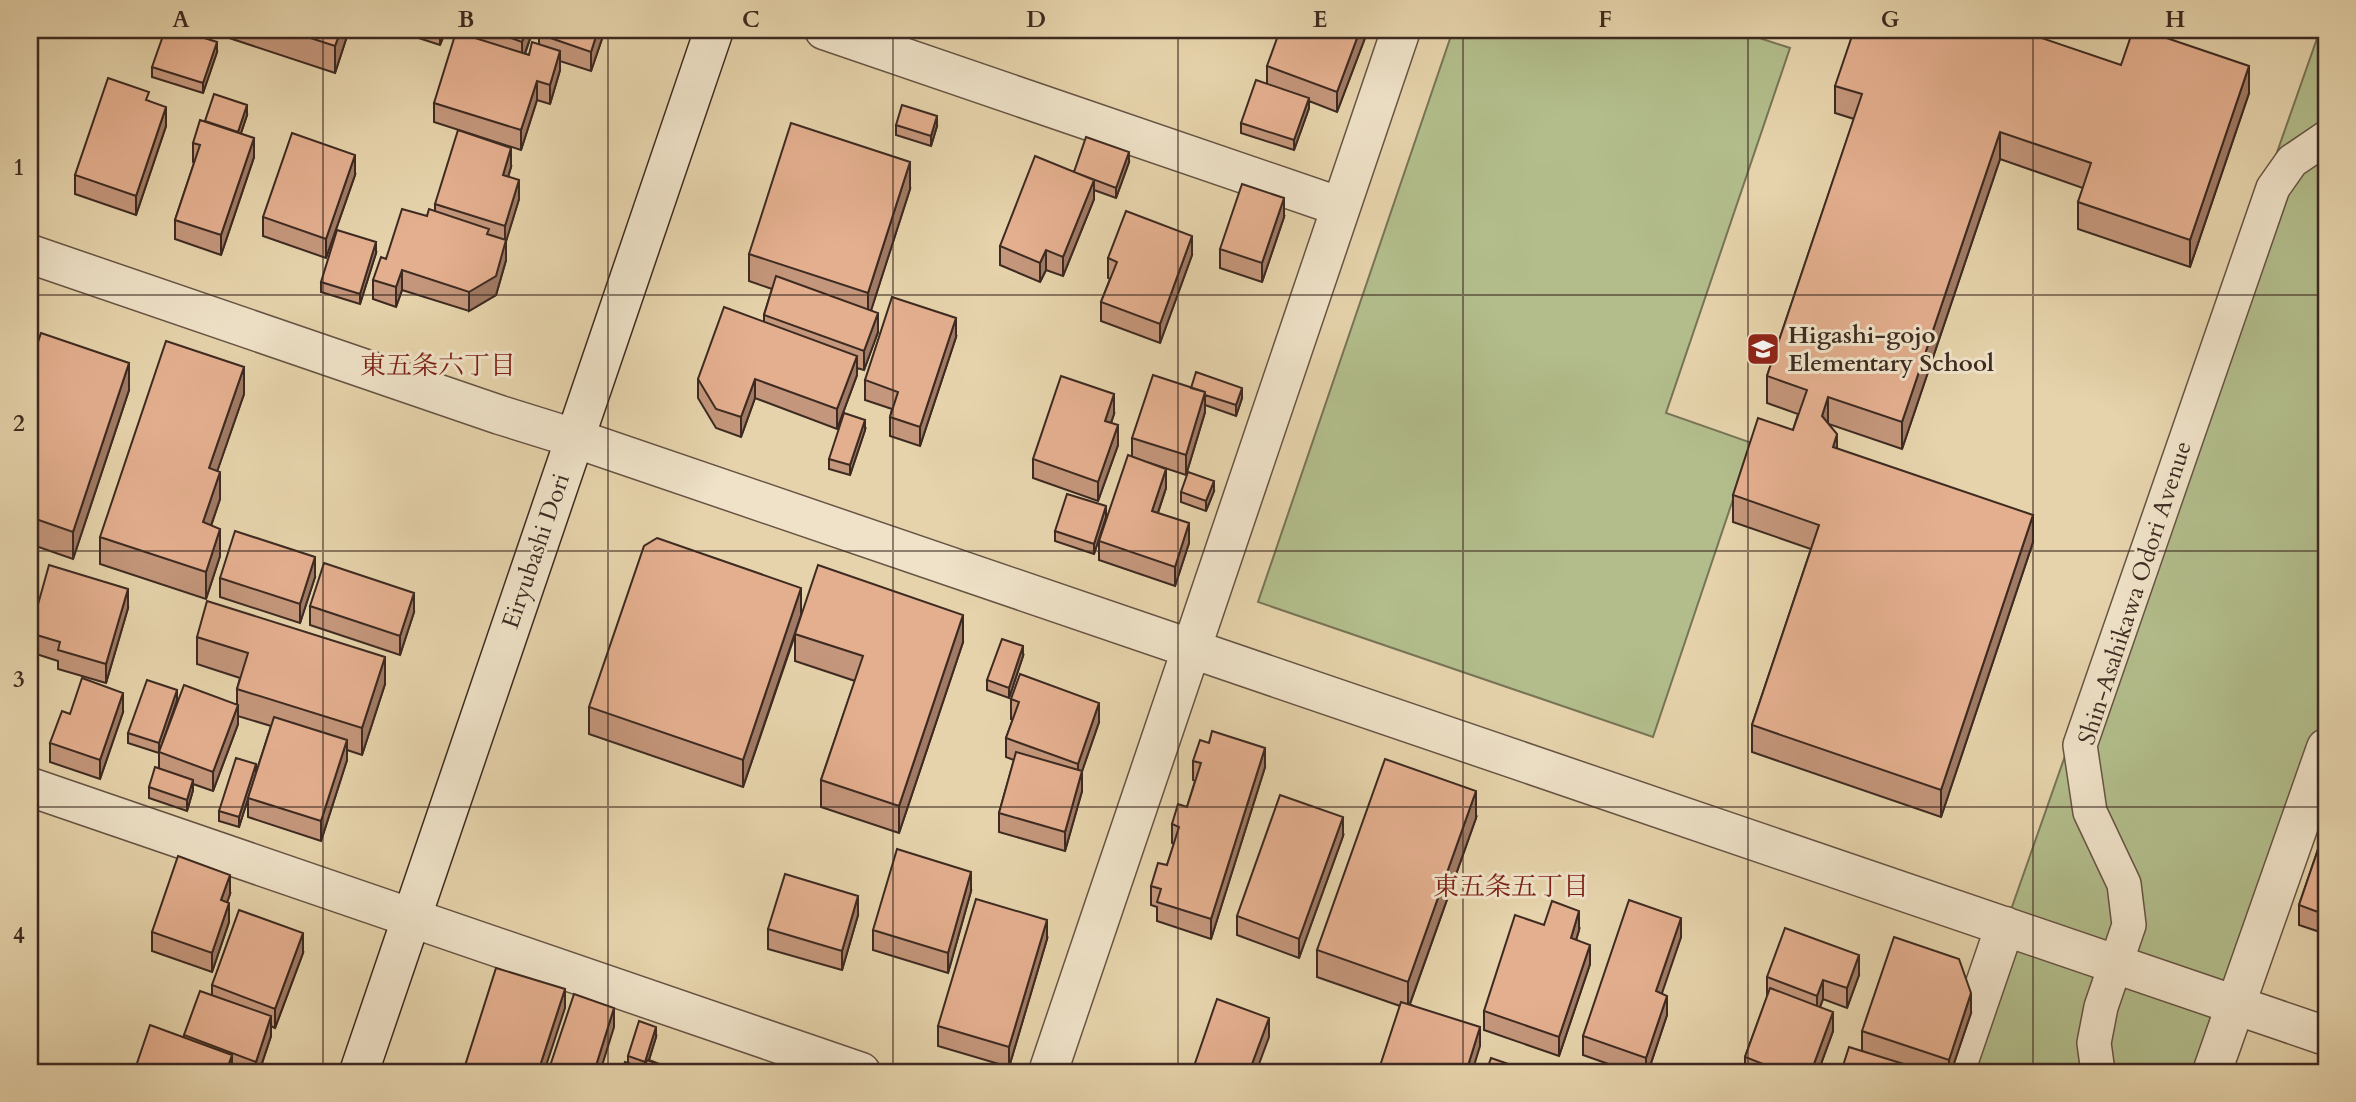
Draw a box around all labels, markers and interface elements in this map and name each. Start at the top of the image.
text: A [172,4,190,35]
text: B [458,4,474,35]
text: C [742,4,760,35]
text: D [1026,4,1046,35]
text: E [1313,4,1327,35]
text: F [1598,4,1612,35]
text: G [1881,4,1900,35]
text: H [2165,4,2185,35]
text: 1 [13,152,25,183]
place label: Higashi-gojo Elementary School [1788,319,1994,380]
school or university icon: Higashi-gojo Elementary School [1744,330,1782,368]
district label: 東五条六丁目 [360,348,516,383]
text: 2 [13,408,25,439]
street label: Shin-Asahikawa Odori Avenue [2070,437,2200,749]
street label: Eiryubashi Dori [494,469,578,633]
text: 3 [13,664,25,695]
district label: 東五条五丁目 [1433,869,1589,904]
text: 4 [13,920,25,951]

